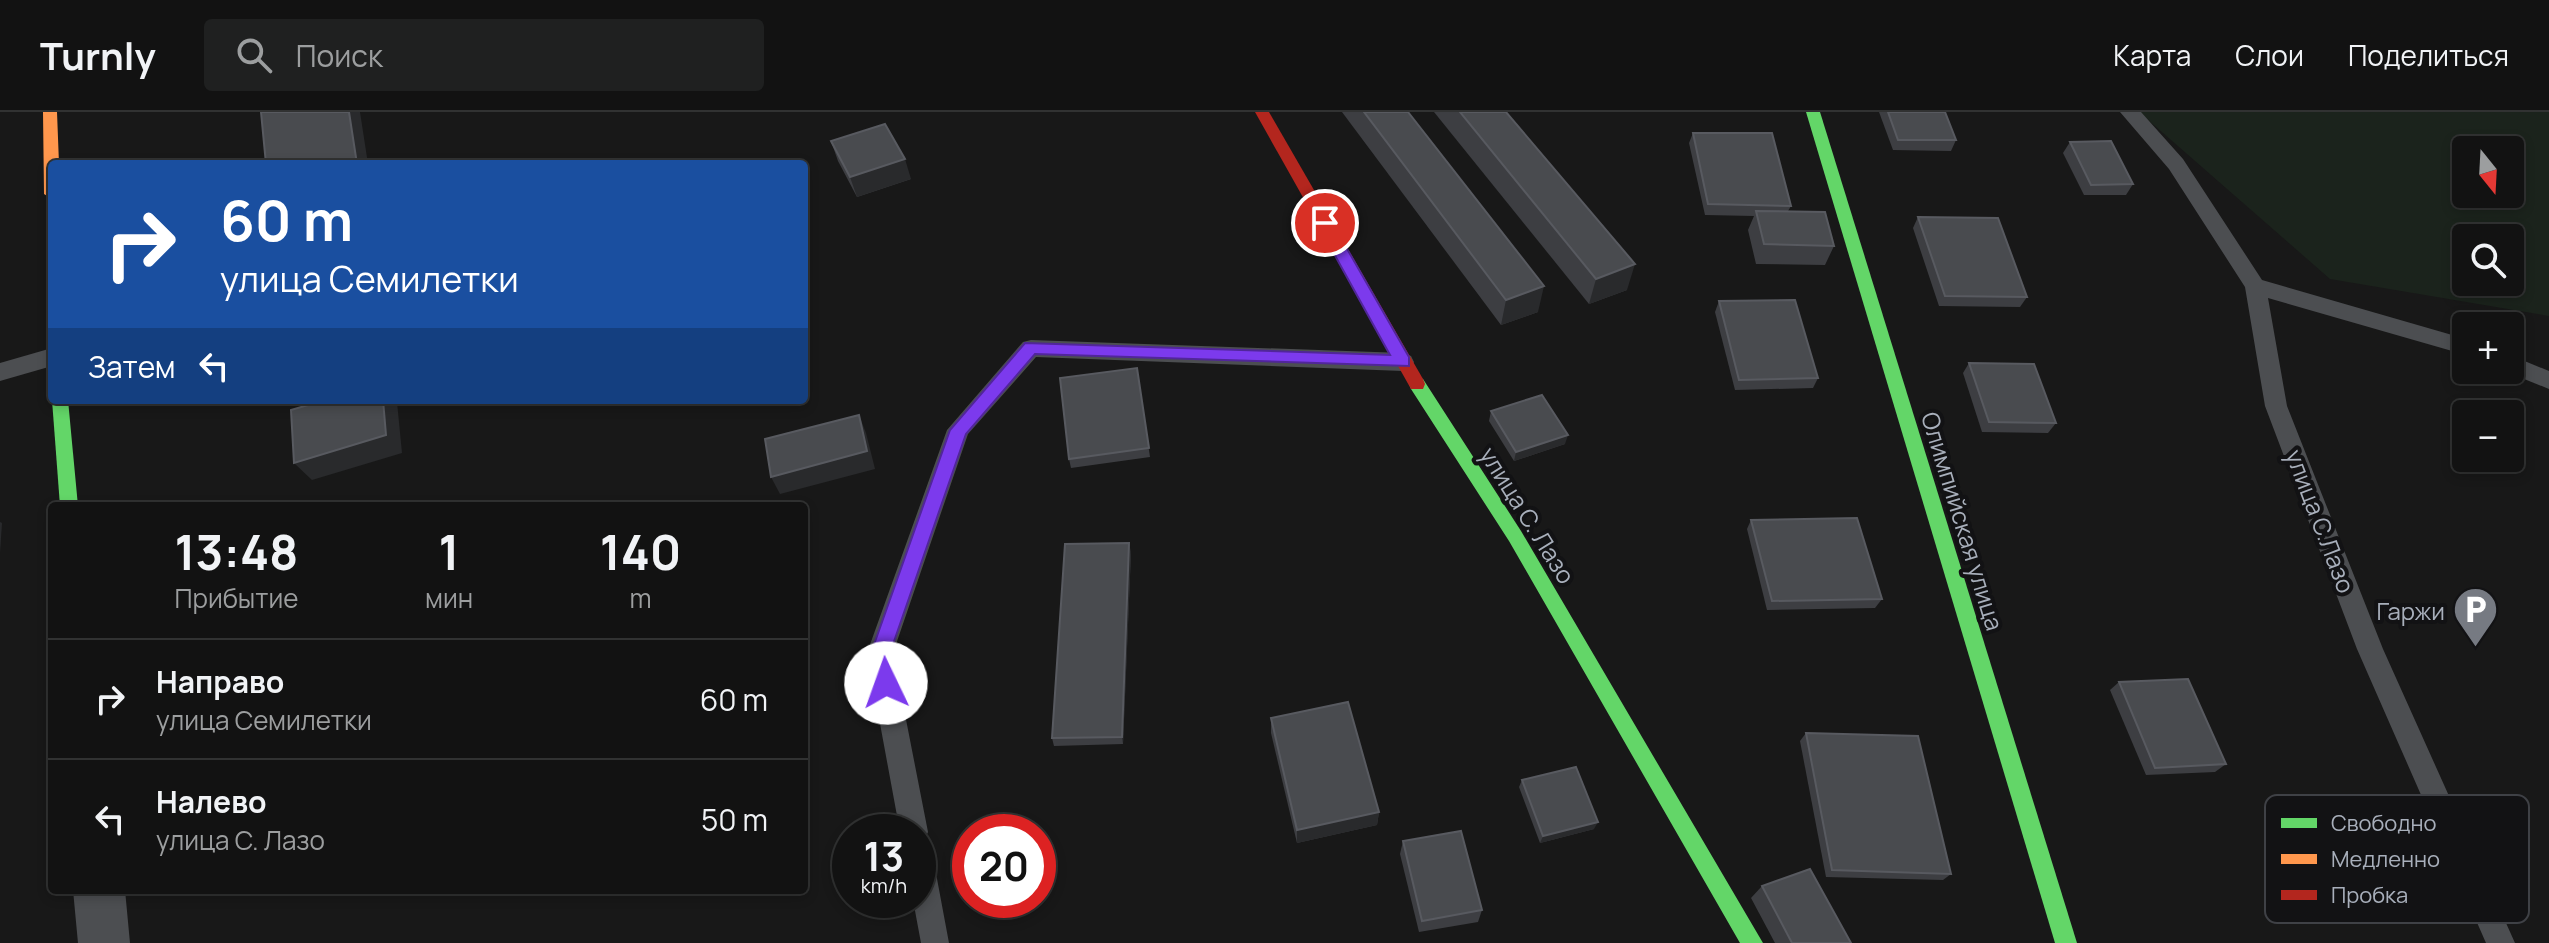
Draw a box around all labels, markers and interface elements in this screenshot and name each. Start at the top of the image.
search box [204,19,764,91]
text: Turnly [40,29,156,81]
icon: search [232,33,276,77]
text: Поиск [296,35,383,76]
text: Карта [2113,36,2191,74]
text: Слои [2235,36,2304,74]
text: Поделиться [2348,36,2509,74]
north arrow [2452,136,2524,208]
map controls [2452,136,2524,472]
text: 60 m [220,181,353,258]
pin [1291,189,1359,257]
icon: right [88,192,192,296]
icon: arrive [1303,201,1347,245]
button: search [2452,224,2524,296]
text: улица Семилетки [220,254,519,303]
button: + [2452,312,2524,384]
icon: left [192,344,236,388]
text: Затем [88,346,176,387]
button: − [2452,400,2524,472]
street label: Олимпийская улица [1914,408,2012,634]
street label: улица С. Лазо [1473,440,1583,590]
street label: улица С.Лазо [2279,445,2363,597]
text: 13:48 [175,519,298,584]
text: 1 [439,519,460,584]
text: 140 [600,519,681,584]
text: Прибытие [175,580,298,616]
text: мин [425,580,473,616]
text: m [630,580,652,616]
parking icon: Гаржи [2452,586,2500,649]
place label: Гаржи [2376,594,2445,627]
position arrow [844,641,928,725]
text: Направо [156,661,284,702]
icon: right [88,677,132,721]
text: 60 m [700,679,768,720]
text: улица Семилетки [156,702,372,738]
text: Налево [156,781,266,822]
legend [2265,795,2529,923]
icon: left [88,797,132,841]
text: 50 m [701,799,768,840]
text: Свободно [2331,808,2437,838]
speed limit sign: 20 [952,814,1056,918]
text: улица С. Лазо [156,822,325,858]
text: 13 [864,828,904,883]
text: Медленно [2331,844,2440,874]
text: km/h [861,872,907,899]
text: Пробка [2331,880,2408,910]

